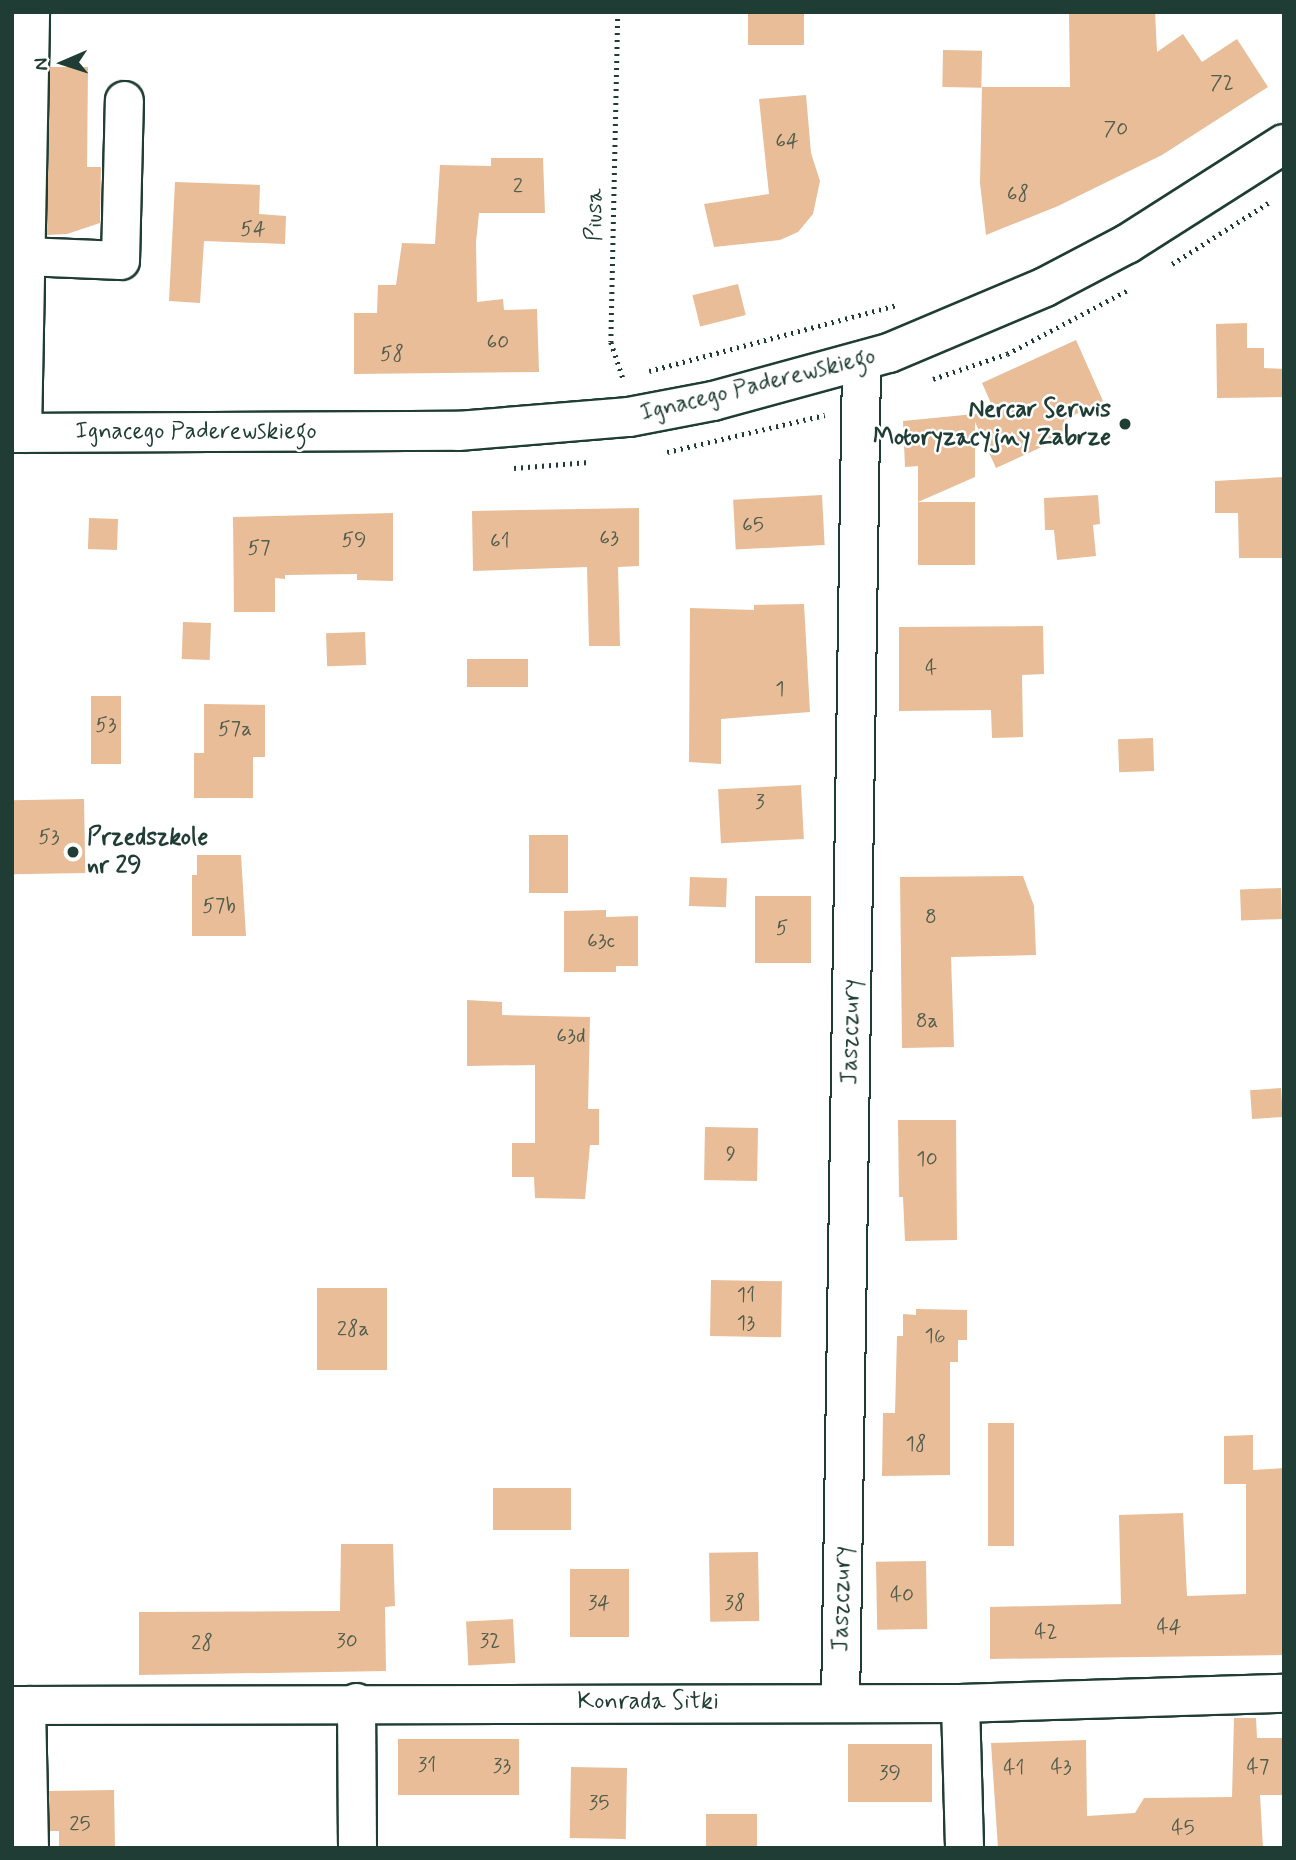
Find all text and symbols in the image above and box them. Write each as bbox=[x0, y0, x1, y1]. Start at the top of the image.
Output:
north arrow bbox=[28, 28, 98, 98]
text: N bbox=[29, 57, 54, 71]
house number: 72 bbox=[1210, 70, 1234, 96]
house number: 70 bbox=[1104, 116, 1128, 142]
house number: 64 bbox=[775, 128, 799, 154]
house number: 2 bbox=[513, 173, 523, 199]
house number: 68 bbox=[1007, 181, 1029, 207]
street label: Piusa bbox=[580, 188, 610, 242]
house number: 54 bbox=[240, 216, 266, 242]
house number: 60 bbox=[487, 329, 509, 355]
house number: 58 bbox=[380, 341, 404, 367]
street label: Ignacego Paderewskiego bbox=[638, 342, 878, 428]
place label: Nercar Serwis Motoryzacyjny Zabrze bbox=[869, 396, 1111, 452]
marker: Nercar Serwis Motoryzacyjny Zabrze bbox=[1117, 416, 1133, 432]
street label: Ignacego Paderewskiego bbox=[76, 418, 316, 446]
house number: 65 bbox=[742, 512, 764, 538]
house number: 63 bbox=[599, 525, 619, 551]
house number: 59 bbox=[341, 527, 367, 553]
house number: 61 bbox=[490, 528, 510, 554]
house number: 57 bbox=[247, 535, 271, 561]
house number: 4 bbox=[925, 655, 937, 681]
house number: 1 bbox=[775, 676, 785, 702]
house number: 53 bbox=[95, 712, 117, 738]
house number: 57a bbox=[218, 716, 252, 742]
house number: 3 bbox=[755, 789, 765, 815]
house number: 53 bbox=[38, 824, 60, 850]
place label: Przedszkole nr 29 bbox=[87, 824, 208, 880]
marker: Przedszkole nr 29 bbox=[65, 844, 81, 860]
house number: 57b bbox=[202, 893, 236, 919]
house number: 8 bbox=[925, 904, 937, 930]
house number: 5 bbox=[776, 915, 788, 941]
house number: 63c bbox=[587, 928, 615, 954]
street label: Jaszczury bbox=[836, 979, 866, 1085]
house number: 8a bbox=[916, 1008, 938, 1034]
house number: 63d bbox=[556, 1023, 586, 1049]
house number: 9 bbox=[726, 1141, 736, 1167]
house number: 10 bbox=[916, 1146, 938, 1172]
house number: 11 bbox=[737, 1282, 755, 1308]
house number: 13 bbox=[737, 1310, 755, 1336]
house number: 28a bbox=[337, 1316, 369, 1342]
house number: 16 bbox=[925, 1323, 945, 1349]
house number: 18 bbox=[906, 1431, 926, 1457]
street label: Jaszczury bbox=[827, 1546, 857, 1652]
house number: 40 bbox=[890, 1582, 914, 1608]
house number: 34 bbox=[588, 1590, 610, 1616]
house number: 38 bbox=[725, 1590, 745, 1616]
house number: 44 bbox=[1157, 1614, 1181, 1640]
house number: 42 bbox=[1034, 1619, 1058, 1645]
house number: 30 bbox=[336, 1628, 358, 1654]
house number: 32 bbox=[480, 1628, 500, 1654]
house number: 28 bbox=[191, 1630, 213, 1656]
street label: Konrada Sitki bbox=[578, 1688, 718, 1716]
house number: 31 bbox=[418, 1752, 436, 1778]
house number: 33 bbox=[493, 1753, 511, 1779]
house number: 43 bbox=[1050, 1754, 1072, 1780]
house number: 47 bbox=[1247, 1754, 1269, 1780]
house number: 41 bbox=[1003, 1755, 1025, 1781]
house number: 39 bbox=[879, 1760, 901, 1786]
house number: 35 bbox=[589, 1790, 609, 1816]
house number: 25 bbox=[69, 1811, 91, 1837]
house number: 45 bbox=[1171, 1815, 1195, 1841]

